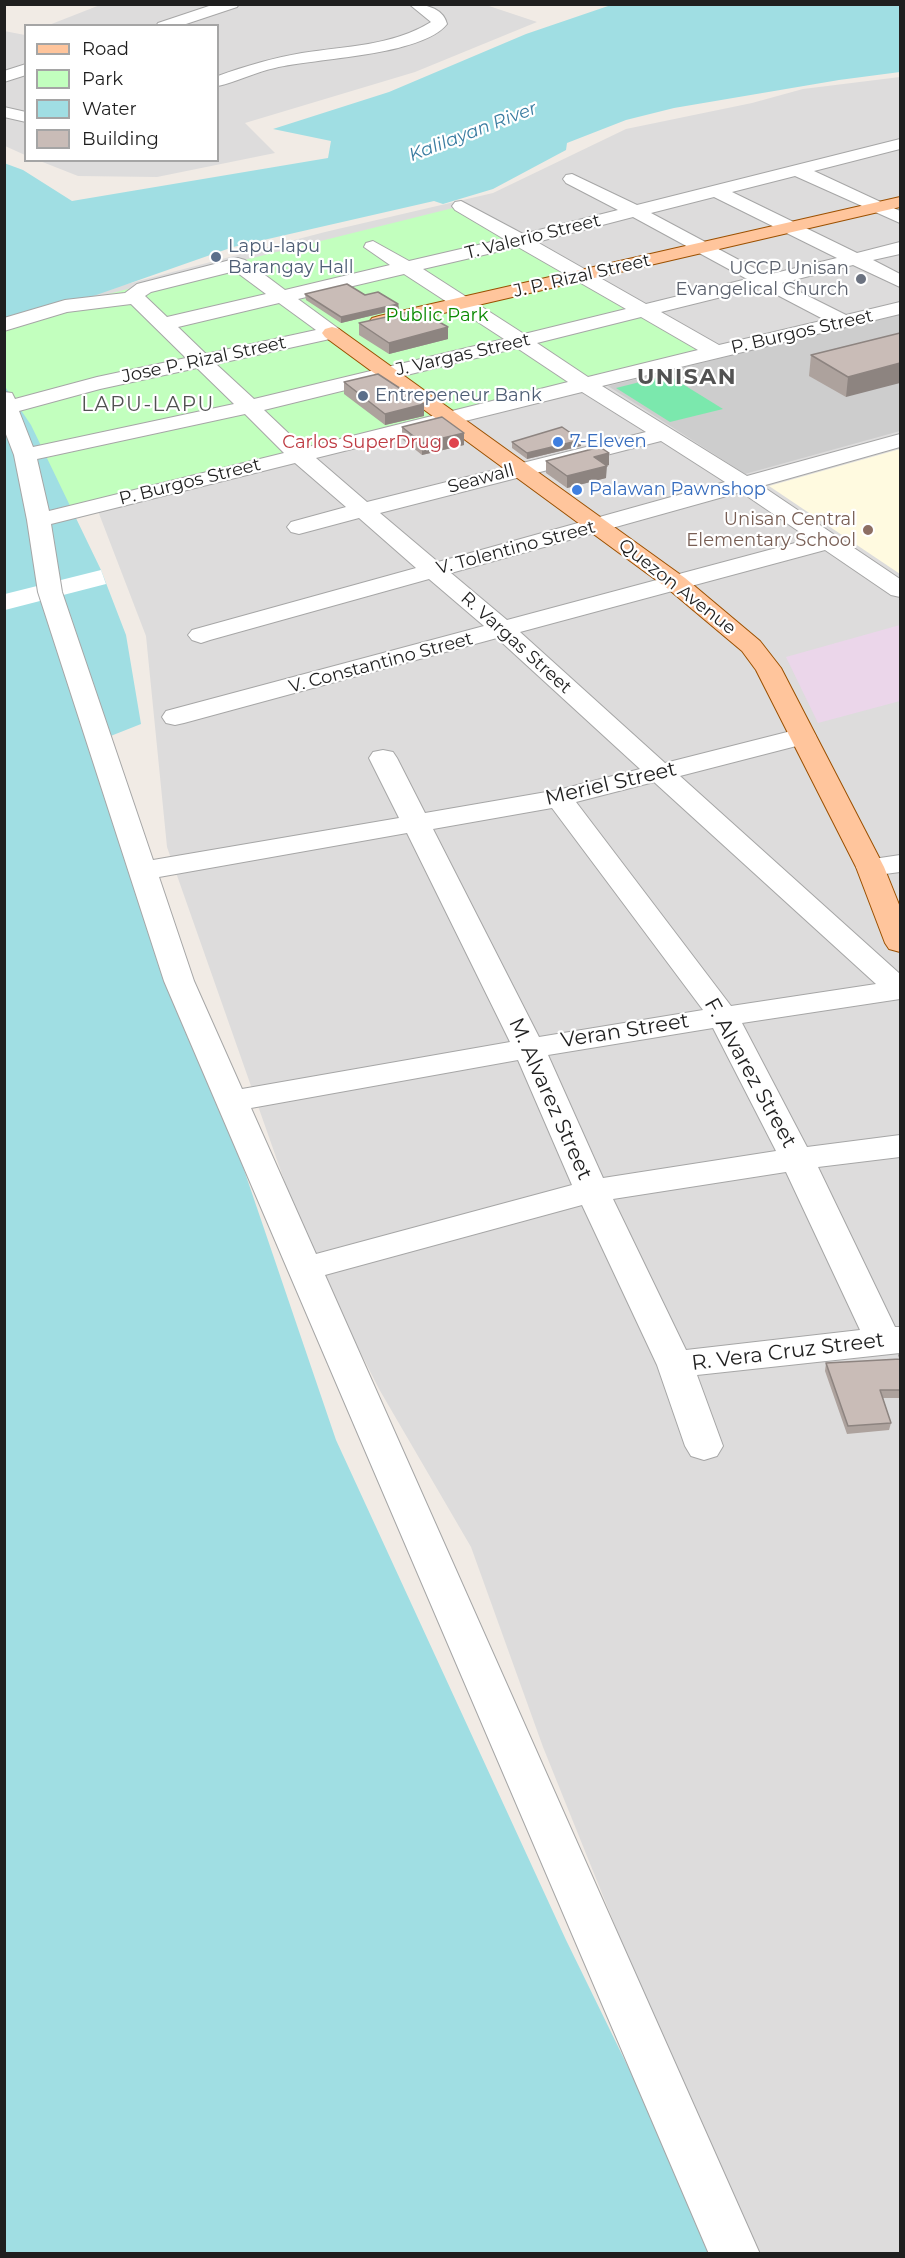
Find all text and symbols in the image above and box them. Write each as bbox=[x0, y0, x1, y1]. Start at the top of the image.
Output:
legend bbox=[24, 24, 219, 162]
text: Road bbox=[82, 38, 129, 60]
text: Park bbox=[82, 68, 123, 90]
text: Water bbox=[82, 98, 137, 120]
water label: Kalilayan River bbox=[406, 98, 540, 166]
text: Building bbox=[82, 128, 159, 150]
street label: T. Valerio Street bbox=[463, 210, 603, 264]
place label: Lapu-lapu Barangay Hall bbox=[228, 236, 353, 278]
marker: Lapu-lapu Barangay Hall bbox=[209, 250, 223, 264]
street label: J. P. Rizal Street bbox=[511, 250, 653, 302]
place label: UCCP Unisan Evangelical Church bbox=[676, 258, 849, 300]
marker: UCCP Unisan Evangelical Church bbox=[854, 272, 868, 286]
park label: Public Park bbox=[386, 305, 488, 327]
street label: P. Burgos Street bbox=[729, 305, 875, 359]
street label: J. Vargas Street bbox=[394, 329, 532, 381]
street label: Jose P. Rizal Street bbox=[120, 332, 288, 388]
district label: UNISAN bbox=[637, 365, 737, 391]
place label: Entrepeneur Bank bbox=[375, 385, 542, 407]
marker: Entrepeneur Bank bbox=[356, 389, 370, 403]
district label: LAPU-LAPU bbox=[81, 393, 215, 417]
place label: 7-Eleven bbox=[570, 431, 647, 453]
place label: Carlos SuperDrug bbox=[282, 432, 442, 454]
marker: 7-Eleven bbox=[551, 435, 565, 449]
marker: Carlos SuperDrug bbox=[447, 436, 461, 450]
street label: P. Burgos Street bbox=[117, 454, 263, 510]
street label: Seawall bbox=[445, 460, 517, 498]
place label: Palawan Pawnshop bbox=[589, 479, 766, 501]
marker: Palawan Pawnshop bbox=[570, 483, 584, 497]
place label: Unisan Central Elementary School bbox=[686, 509, 856, 552]
street label: V. Tolentino Street bbox=[434, 516, 598, 580]
marker: Unisan Central Elementary School bbox=[861, 523, 875, 537]
street label: Quezon Avenue bbox=[614, 534, 740, 640]
street label: R. Vargas Street bbox=[456, 588, 576, 698]
street label: V. Constantino Street bbox=[287, 628, 475, 698]
street label: Meriel Street bbox=[543, 757, 679, 811]
street label: F. Alvarez Street bbox=[698, 994, 802, 1152]
street label: Veran Street bbox=[559, 1008, 691, 1054]
street label: M. Alvarez Street bbox=[503, 1014, 597, 1184]
street label: R. Vera Cruz Street bbox=[690, 1328, 886, 1376]

